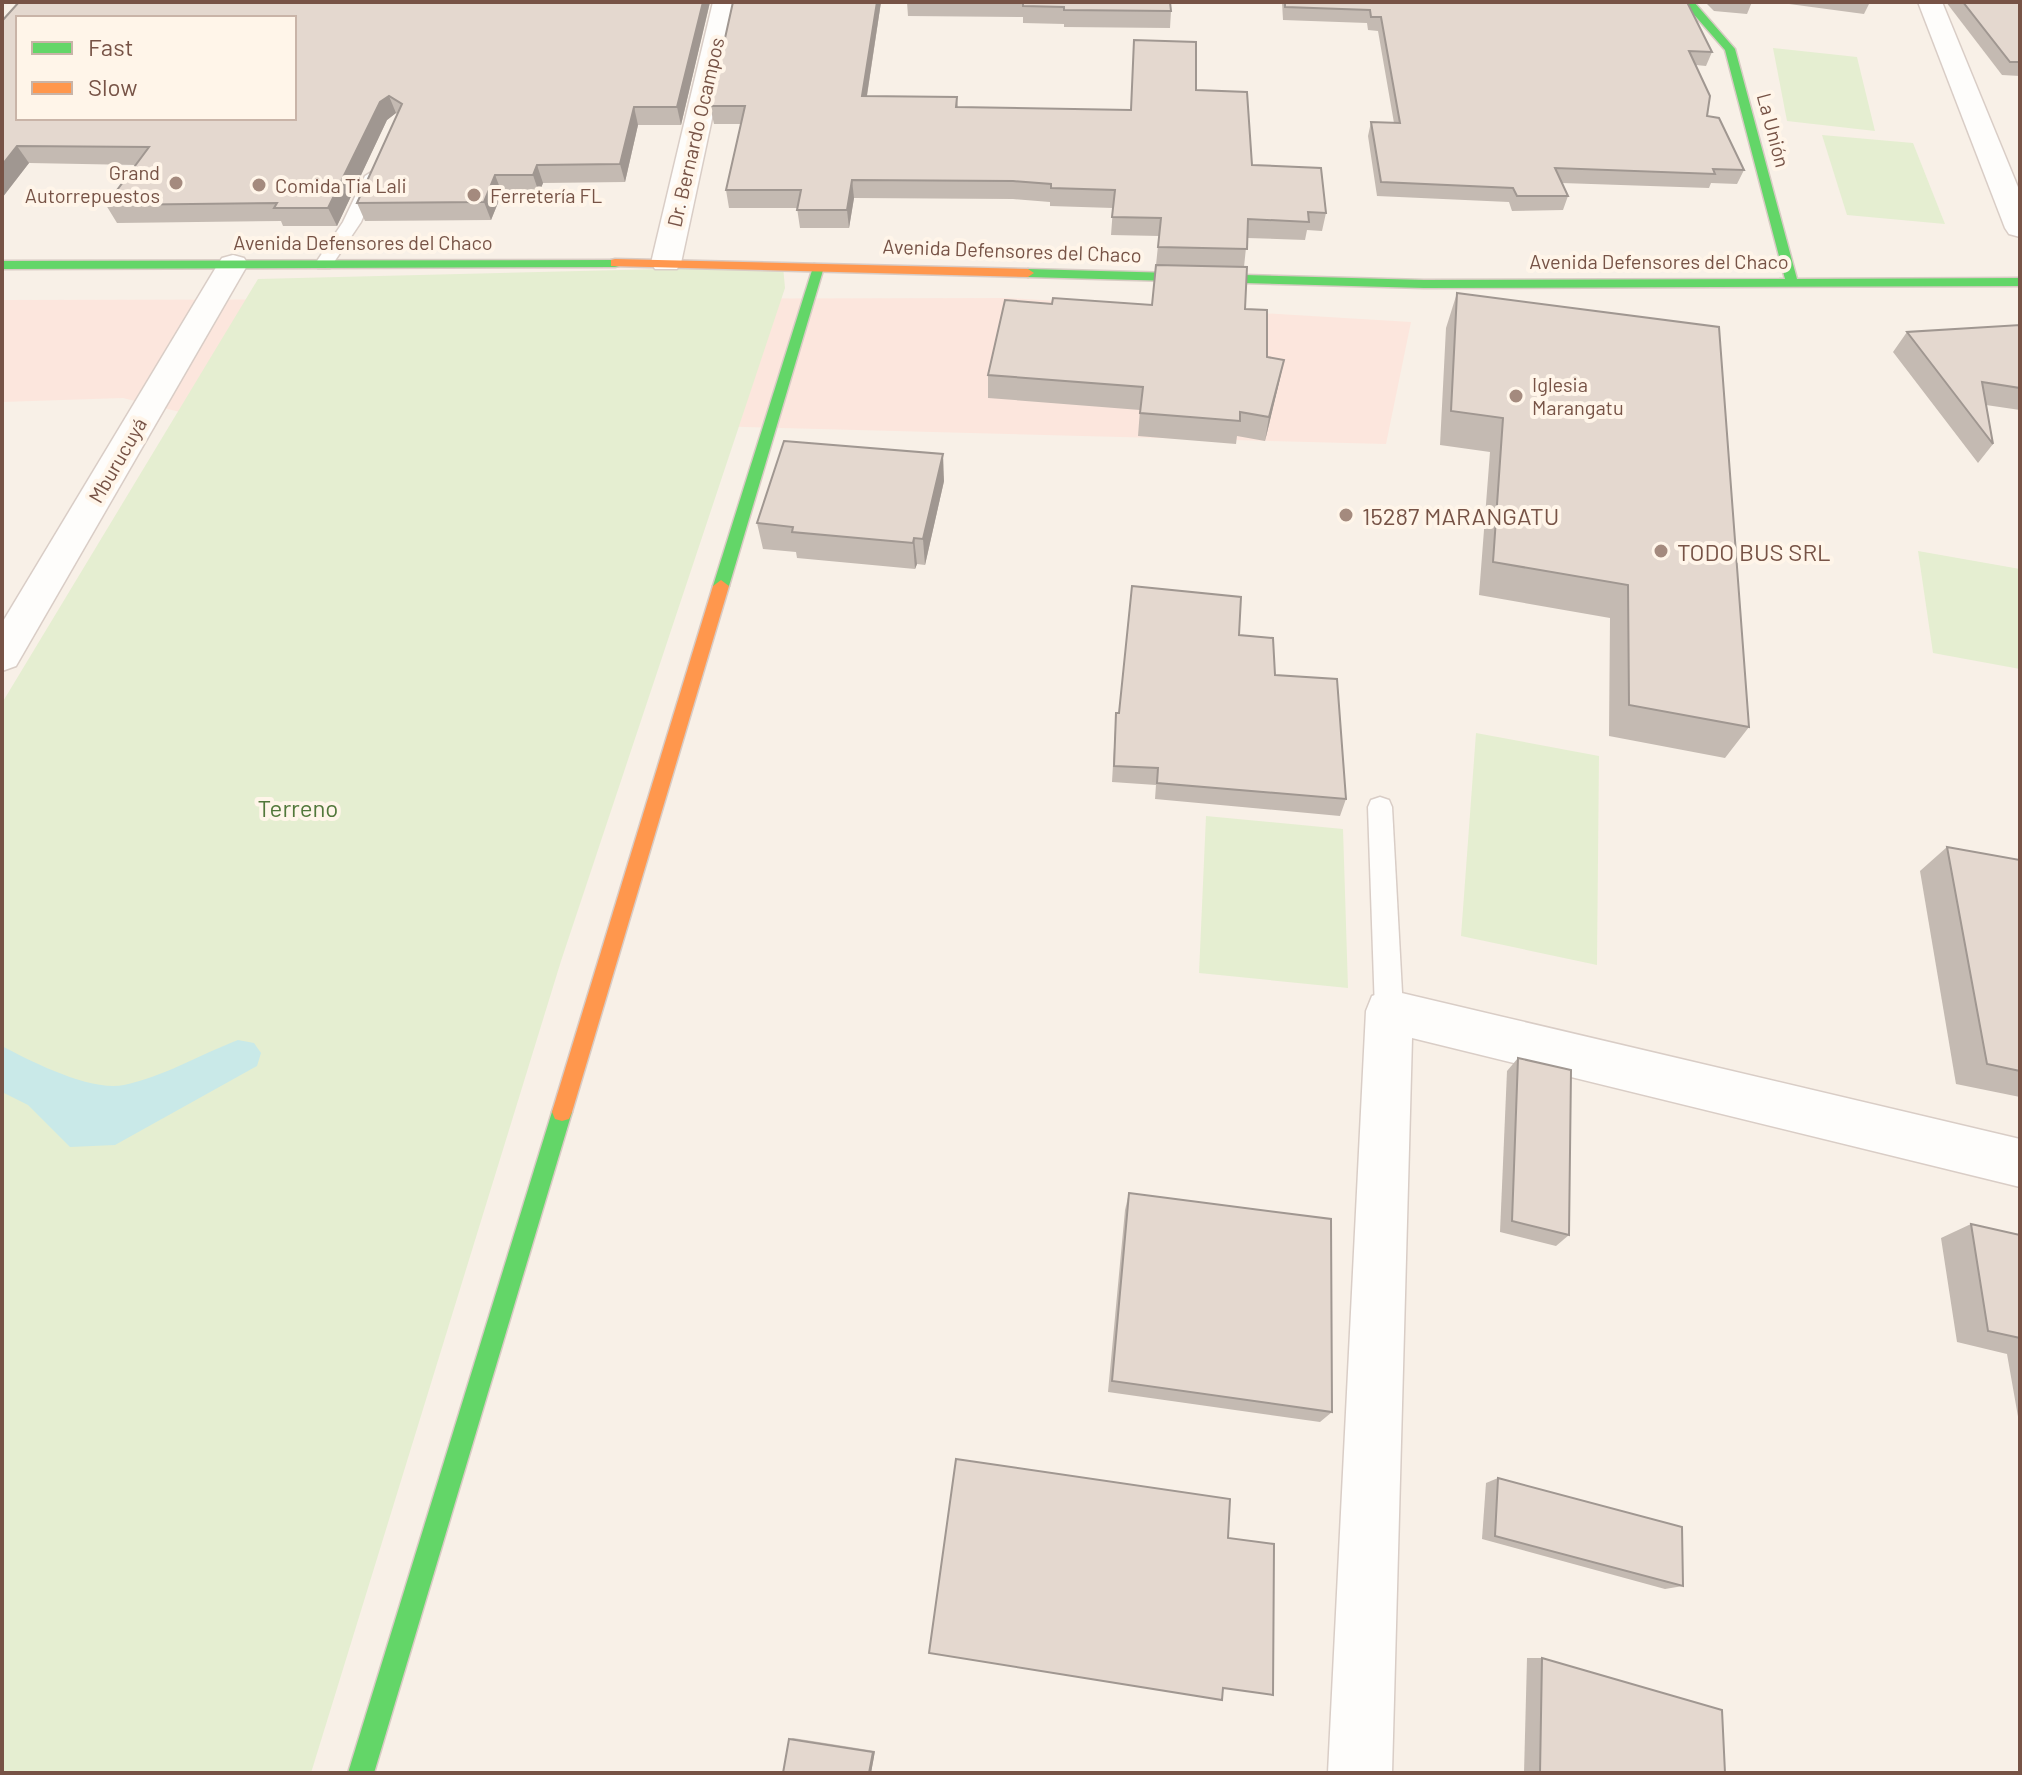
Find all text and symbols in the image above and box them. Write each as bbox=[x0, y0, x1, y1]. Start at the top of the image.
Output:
legend bbox=[16, 16, 296, 120]
text: Fast bbox=[88, 32, 133, 61]
street label: Dr. Bernardo Ocampos bbox=[661, 35, 729, 229]
text: Slow bbox=[88, 72, 137, 101]
street label: La Unión bbox=[1753, 90, 1795, 170]
place label: Grand Autorrepuestos bbox=[25, 160, 160, 207]
place label: Comida Tia Lali bbox=[275, 173, 407, 197]
marker: Grand Autorrepuestos bbox=[167, 174, 185, 192]
marker: Comida Tia Lali bbox=[250, 176, 268, 194]
place label: Ferretería FL bbox=[490, 183, 602, 207]
marker: Ferretería FL bbox=[465, 186, 483, 204]
street label: Avenida Defensores del Chaco bbox=[233, 230, 493, 254]
street label: Avenida Defensores del Chaco bbox=[882, 233, 1142, 267]
street label: Avenida Defensores del Chaco bbox=[1529, 249, 1789, 273]
place label: Iglesia Marangatu bbox=[1532, 372, 1624, 419]
marker: Iglesia Marangatu bbox=[1507, 387, 1525, 405]
street label: Mburucuyá bbox=[83, 413, 151, 507]
place label: 15287 MARANGATU bbox=[1362, 501, 1559, 530]
marker: 15287 MARANGATU bbox=[1337, 506, 1355, 524]
place label: TODO BUS SRL bbox=[1677, 537, 1831, 566]
marker: TODO BUS SRL bbox=[1652, 542, 1670, 560]
park label: Terreno bbox=[258, 793, 338, 822]

